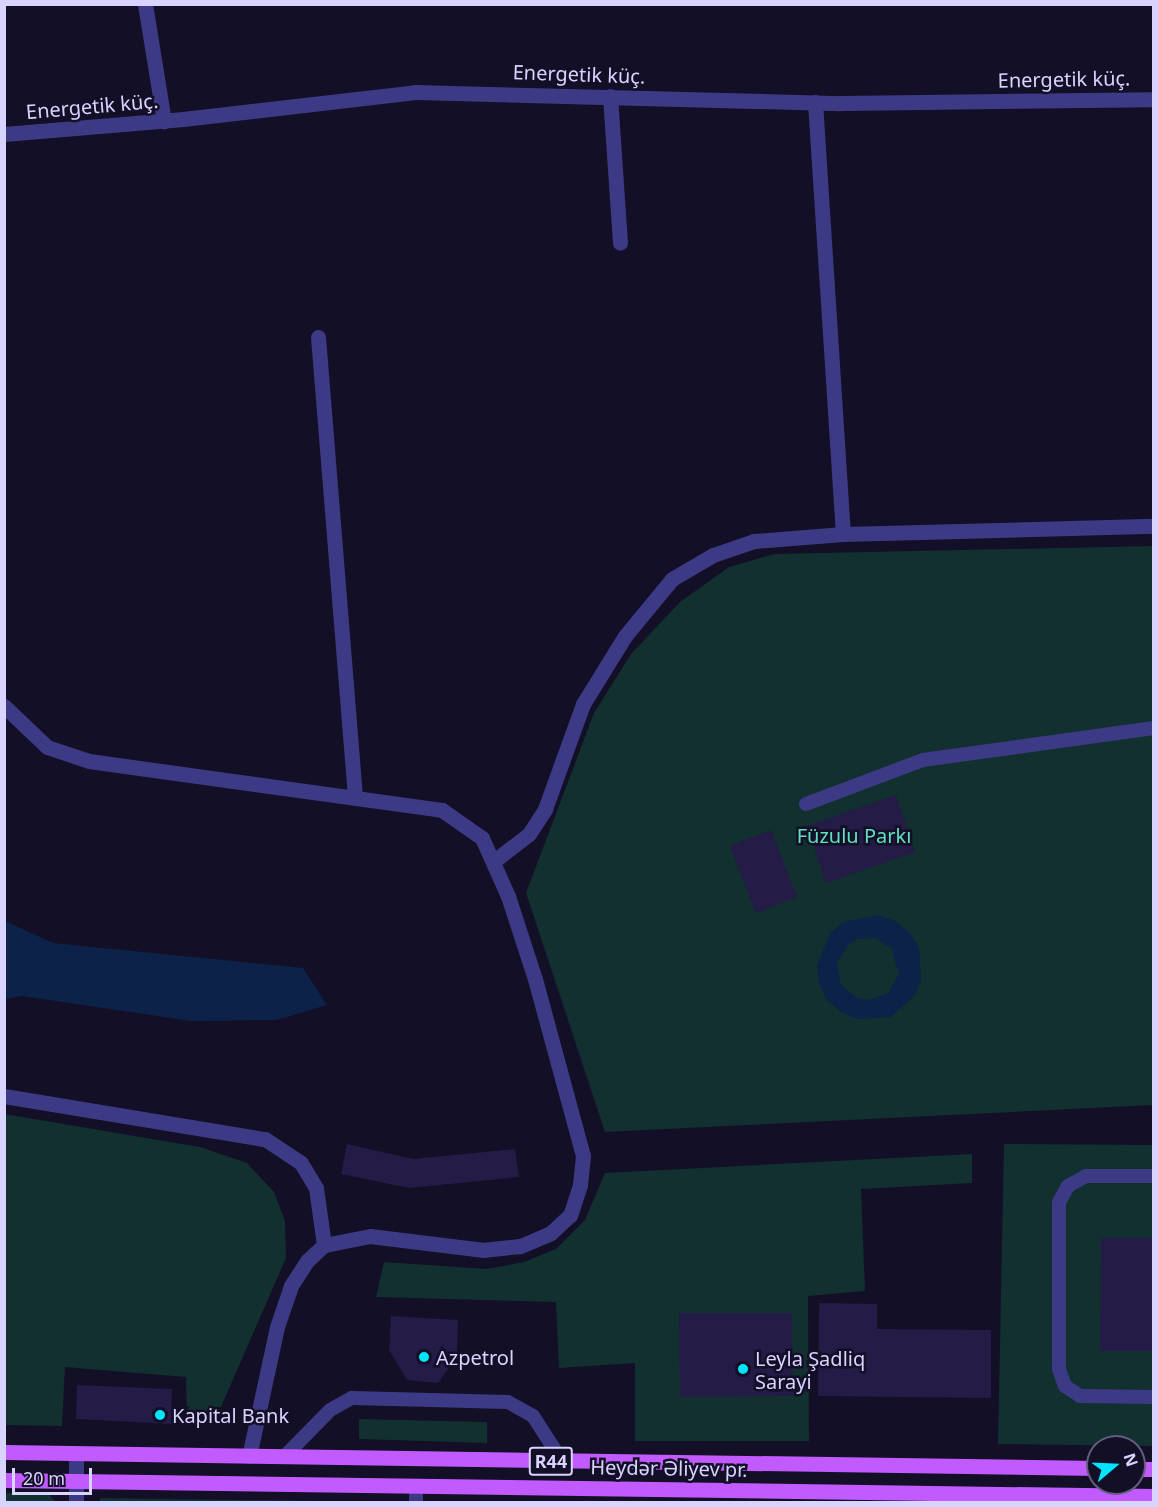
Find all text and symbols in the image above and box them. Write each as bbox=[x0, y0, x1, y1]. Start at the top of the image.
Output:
street label: Energetik küç. bbox=[512, 60, 646, 88]
street label: Energetik küç. bbox=[997, 66, 1131, 92]
street label: Energetik küç. bbox=[25, 88, 159, 124]
park label: Füzulu Parkı bbox=[797, 823, 911, 847]
place label: Azpetrol bbox=[436, 1345, 514, 1369]
place label: Leyla Şadliq Sarayi bbox=[755, 1346, 865, 1393]
marker: Azpetrol bbox=[417, 1350, 431, 1364]
marker: Leyla Şadliq Sarayi bbox=[736, 1362, 750, 1376]
place label: Kapital Bank bbox=[172, 1403, 289, 1427]
marker: Kapital Bank bbox=[153, 1408, 167, 1422]
north arrow bbox=[1086, 1435, 1146, 1495]
road number: R44 bbox=[528, 1446, 574, 1476]
text: N bbox=[1119, 1450, 1144, 1470]
street label: Heydər Əliyev pr. bbox=[590, 1455, 748, 1481]
scale bar bbox=[15, 1456, 94, 1494]
text: 20 m bbox=[23, 1466, 65, 1490]

